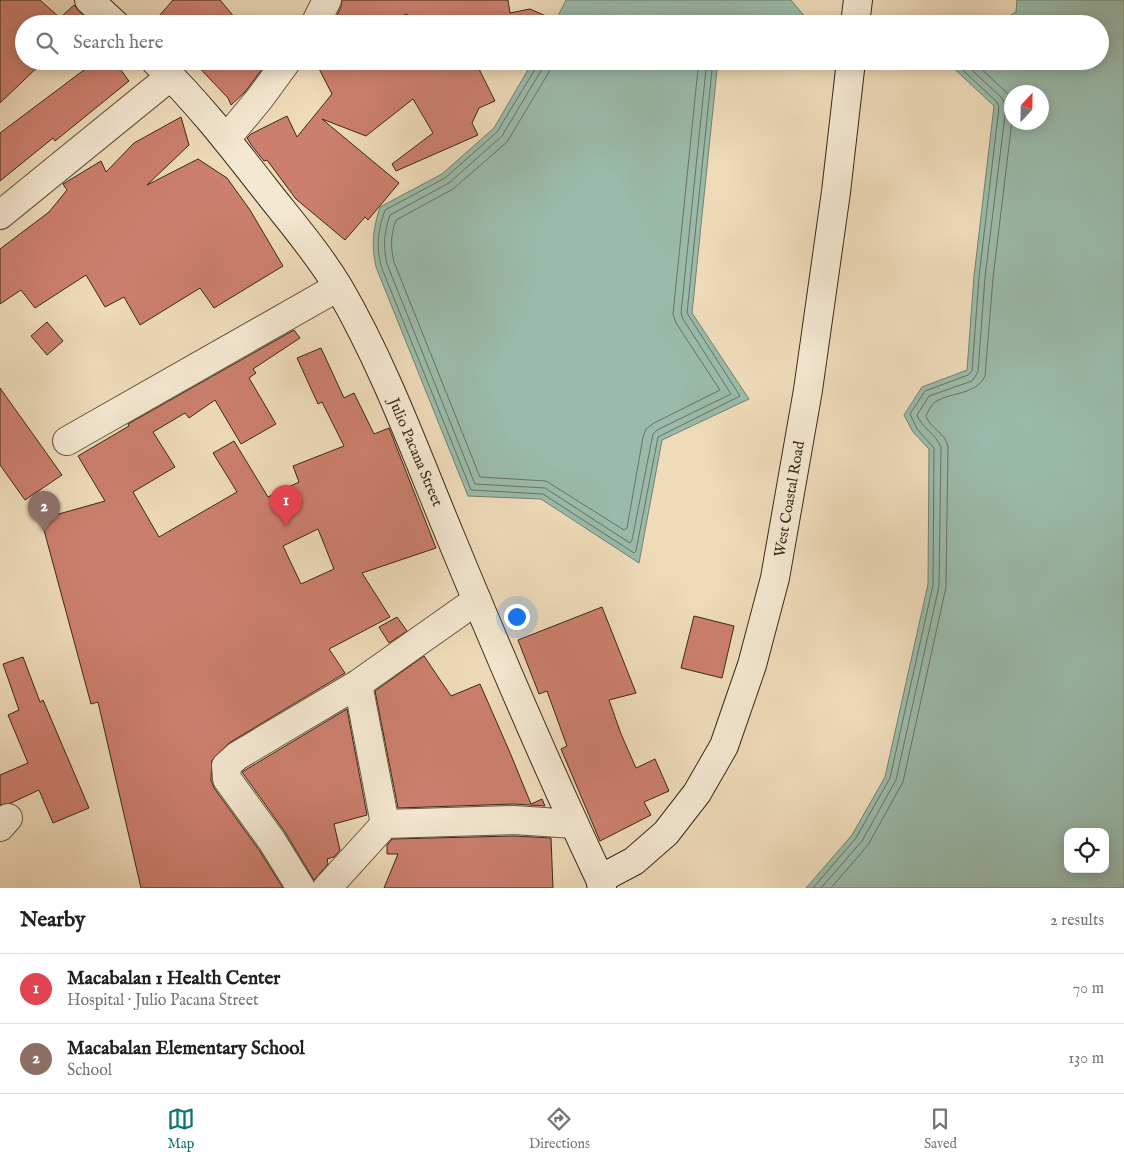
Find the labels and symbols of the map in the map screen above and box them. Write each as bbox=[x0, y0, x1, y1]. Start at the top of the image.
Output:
north arrow bbox=[1004, 85, 1049, 130]
street label: Julio Pacana Street bbox=[383, 393, 447, 509]
street label: West Coastal Road bbox=[770, 439, 809, 559]
pin: 1 bbox=[270, 485, 302, 526]
pin: 2 bbox=[28, 491, 60, 532]
your location bbox=[504, 604, 530, 630]

